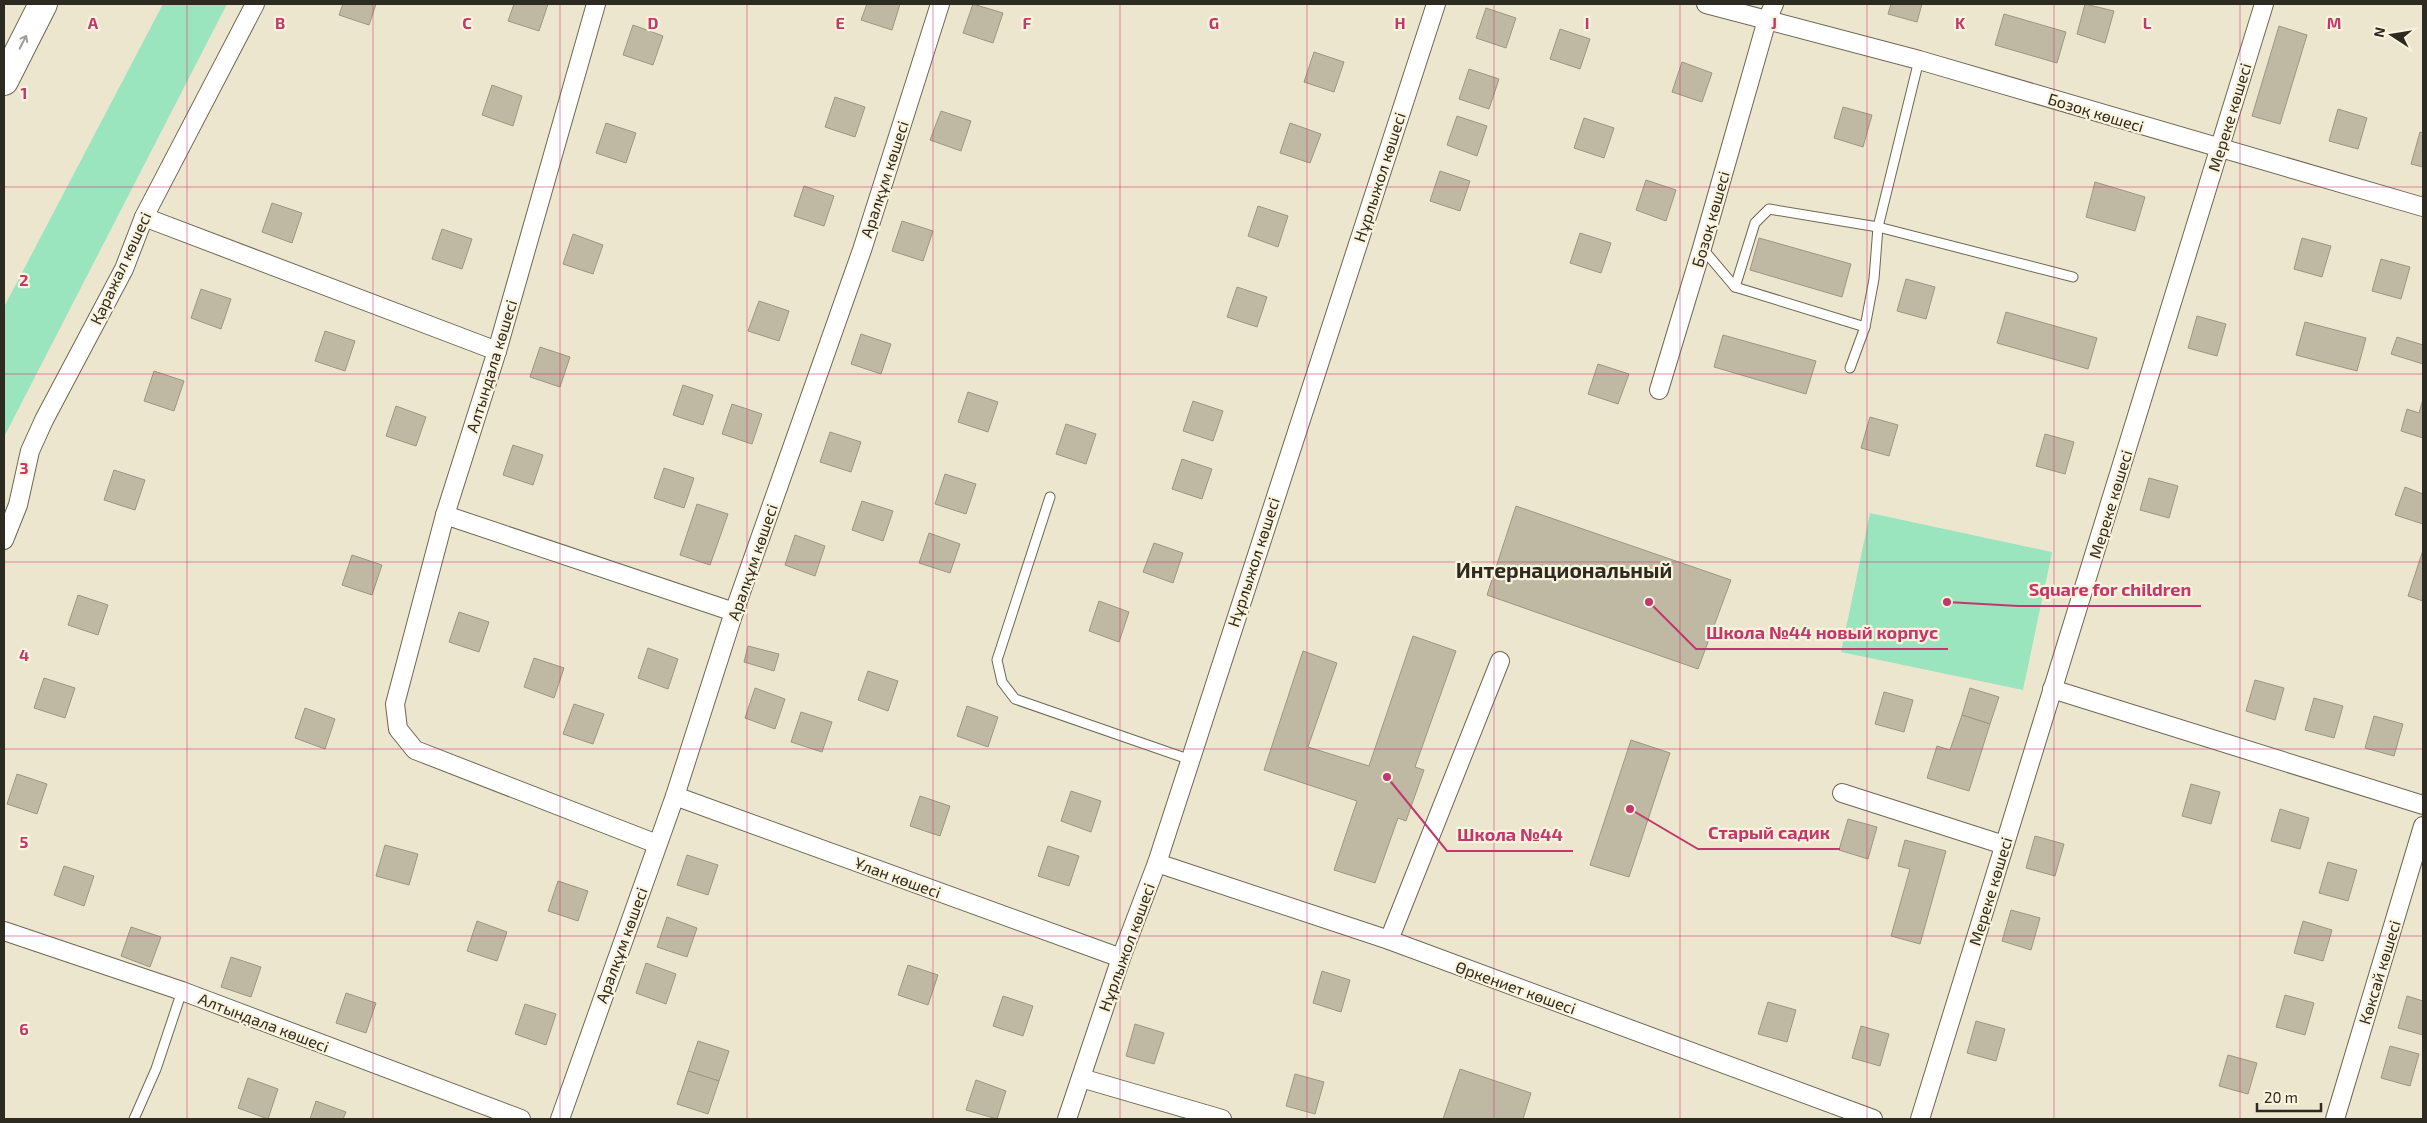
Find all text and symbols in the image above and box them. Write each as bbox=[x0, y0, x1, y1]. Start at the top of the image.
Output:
north arrow bbox=[2367, 10, 2417, 60]
text: A bbox=[88, 13, 99, 32]
text: B bbox=[275, 13, 285, 32]
text: C bbox=[462, 13, 472, 32]
text: D bbox=[648, 13, 659, 32]
text: E bbox=[835, 13, 845, 32]
text: F bbox=[1023, 13, 1032, 32]
text: G bbox=[1209, 13, 1219, 32]
text: H bbox=[1394, 13, 1406, 32]
text: I bbox=[1585, 13, 1589, 32]
text: J bbox=[1771, 13, 1777, 32]
text: K bbox=[1955, 13, 1966, 32]
text: L bbox=[2143, 13, 2152, 32]
text: M bbox=[2327, 13, 2341, 32]
text: N bbox=[2369, 25, 2388, 39]
one-way arrow bbox=[19, 35, 28, 50]
street label: Мереке көшесі bbox=[2203, 60, 2255, 174]
text: 1 bbox=[21, 83, 27, 102]
street label: Бозоқ көшесі bbox=[2046, 88, 2146, 136]
street label: Нұрлыжол көшесі bbox=[1349, 110, 1409, 244]
street label: Аралқұм көшесі bbox=[856, 118, 912, 240]
street label: Бозоқ көшесі bbox=[1687, 169, 1733, 269]
street label: Қаражал көшесі bbox=[86, 209, 154, 327]
text: 2 bbox=[19, 270, 29, 289]
street label: Алтындала көшесі bbox=[462, 297, 520, 435]
street label: Мереке көшесі bbox=[2084, 447, 2136, 561]
text: 3 bbox=[19, 458, 29, 477]
street label: Нұрлыжол көшесі bbox=[1223, 495, 1283, 629]
street label: Аралқұм көшесі bbox=[723, 501, 781, 623]
district label: Интернациональный bbox=[1456, 557, 1672, 582]
callout: Square for children bbox=[2018, 573, 2201, 606]
text: Square for children bbox=[2029, 578, 2191, 600]
callout: Школа №44 новый корпус bbox=[1696, 616, 1948, 649]
text: Школа №44 новый корпус bbox=[1706, 621, 1938, 643]
text: 4 bbox=[19, 645, 29, 664]
callout: Старый садик bbox=[1698, 816, 1840, 849]
callout: Школа №44 bbox=[1447, 818, 1573, 851]
text: Старый садик bbox=[1708, 821, 1830, 843]
text: Школа №44 bbox=[1457, 823, 1563, 845]
text: 5 bbox=[20, 832, 29, 851]
street label: Мереке көшесі bbox=[1964, 834, 2016, 948]
street label: Ұлан көшесі bbox=[852, 853, 944, 901]
street label: Нұрлыжол көшесі bbox=[1094, 880, 1158, 1014]
street label: Аралқұм көшесі bbox=[591, 884, 651, 1006]
street label: Көксай көшесі bbox=[2354, 918, 2404, 1026]
street label: Өркениет көшесі bbox=[1453, 956, 1579, 1018]
street label: Алтындала көшесі bbox=[196, 988, 332, 1056]
text: 6 bbox=[19, 1019, 29, 1038]
scale bar bbox=[2257, 1080, 2321, 1112]
text: 20 m bbox=[2264, 1088, 2298, 1106]

